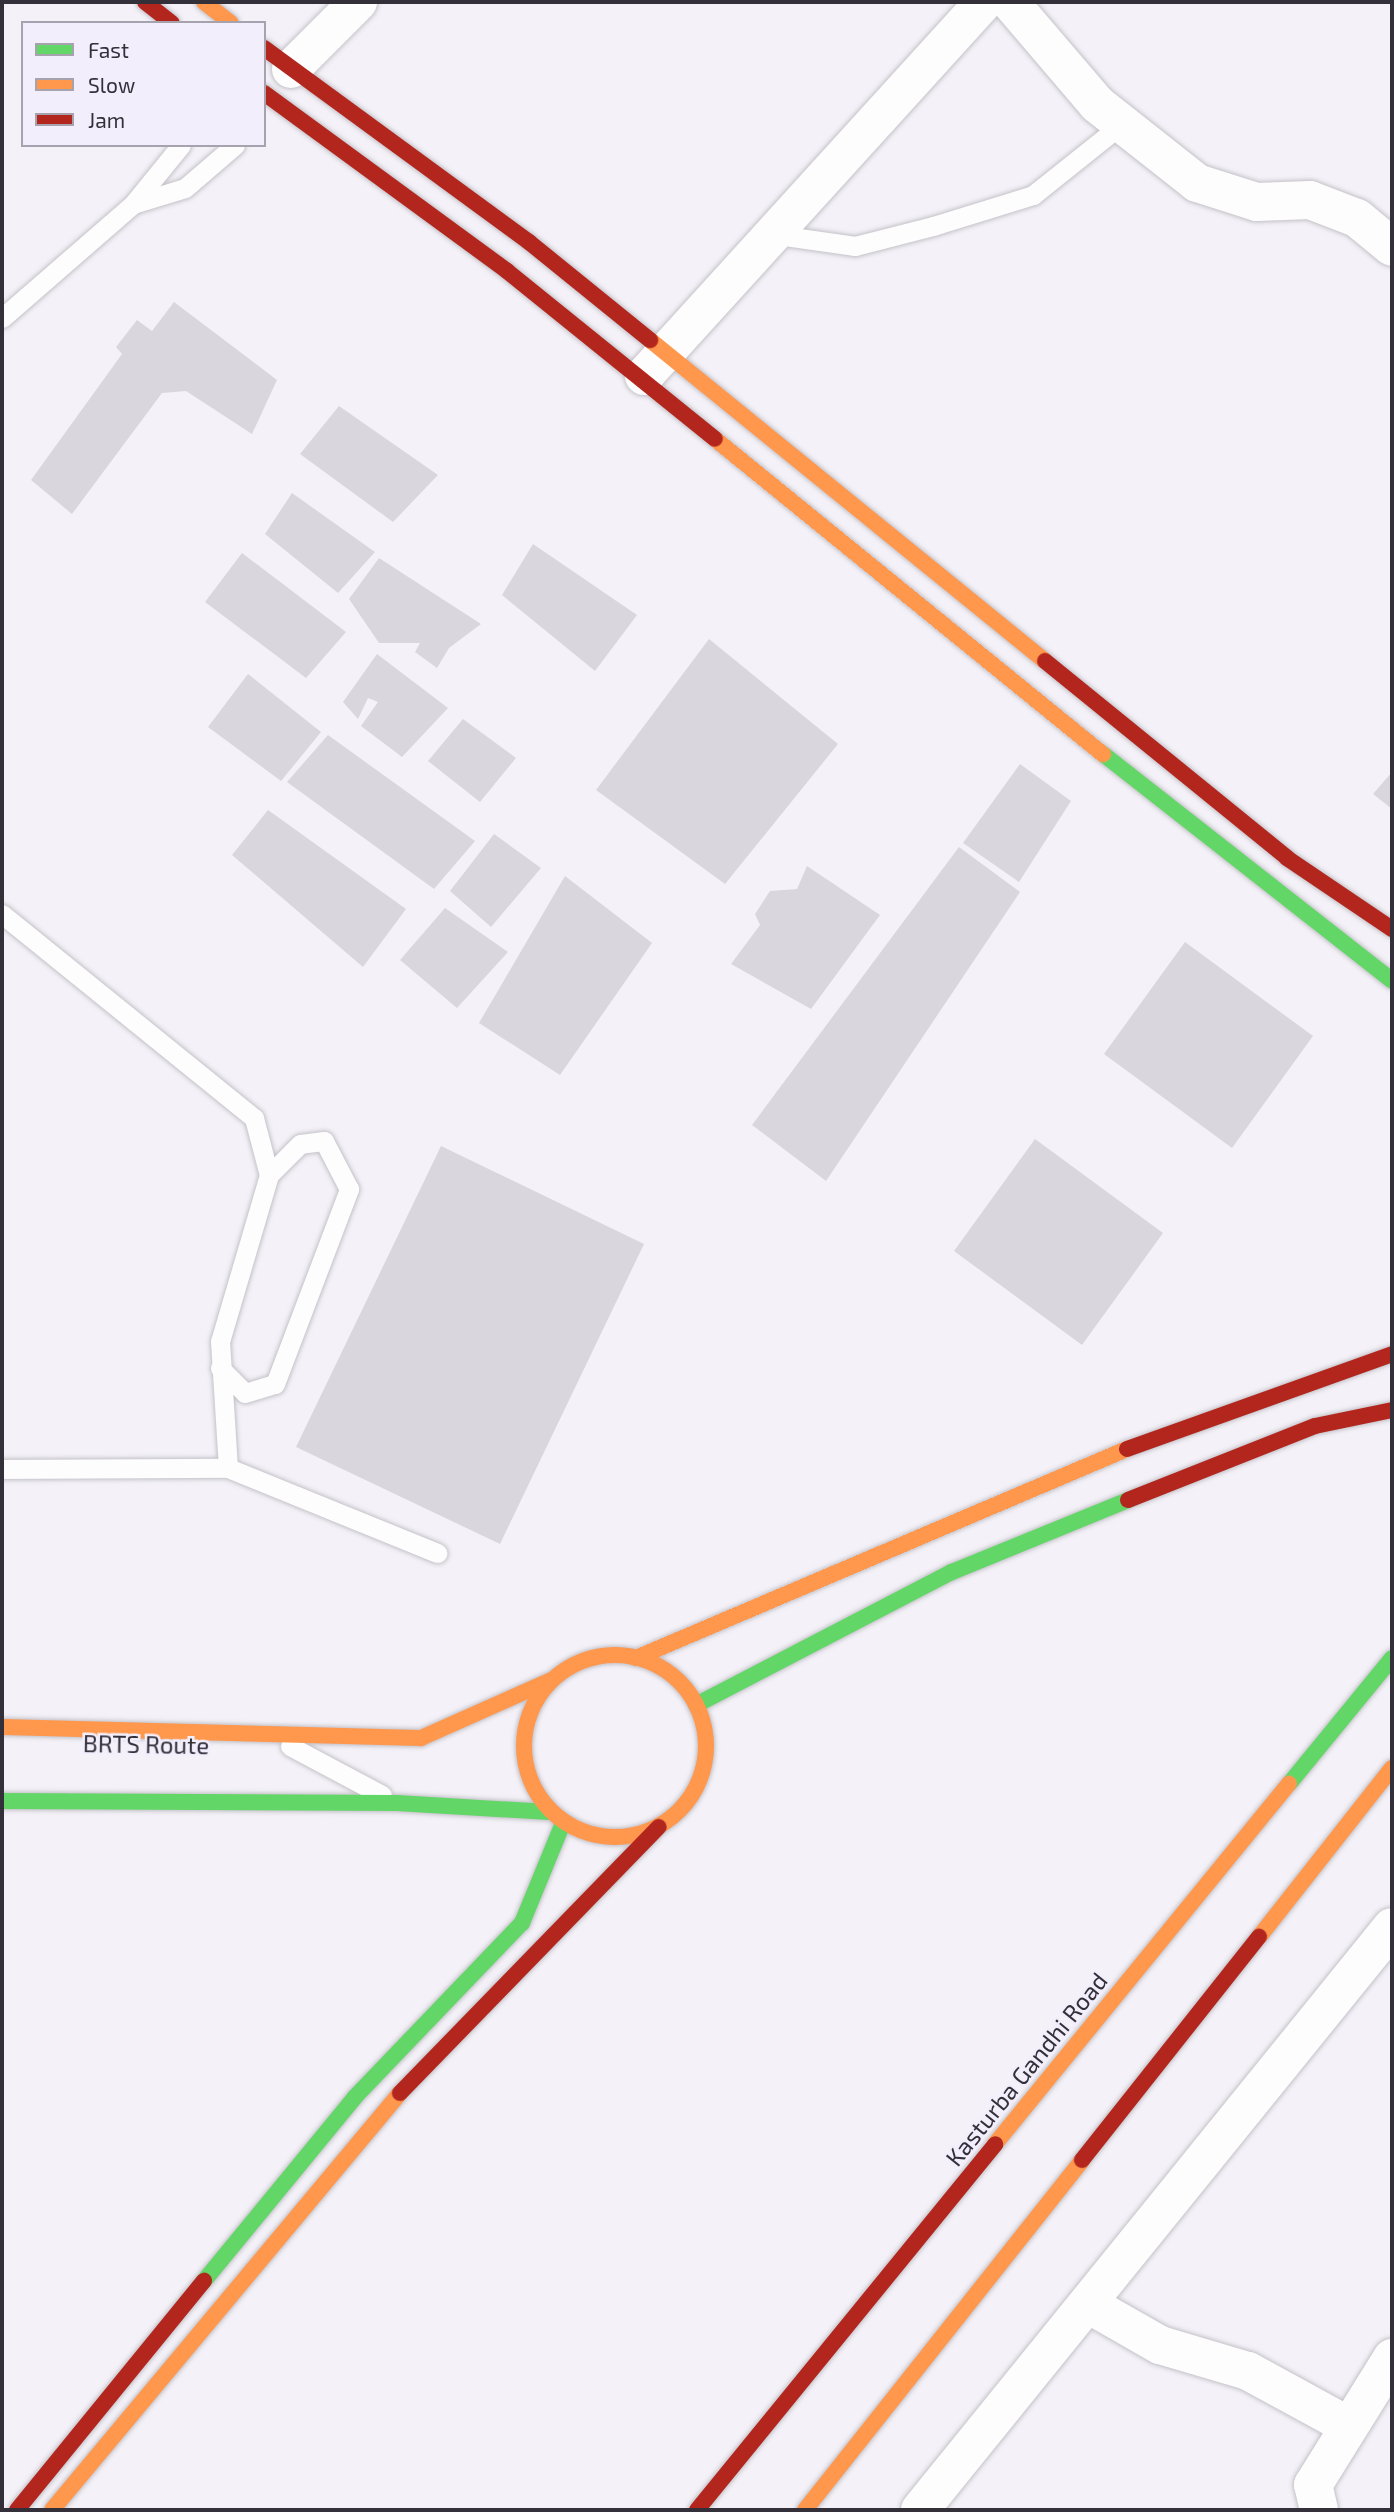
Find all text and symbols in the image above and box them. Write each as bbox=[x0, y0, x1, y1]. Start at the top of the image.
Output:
legend bbox=[21, 21, 266, 147]
text: Fast bbox=[88, 37, 129, 62]
text: Slow bbox=[88, 72, 135, 97]
text: Jam bbox=[88, 107, 125, 132]
street label: BRTS Route bbox=[83, 1729, 209, 1759]
street label: Kasturba Gandhi Road bbox=[939, 1966, 1113, 2172]

